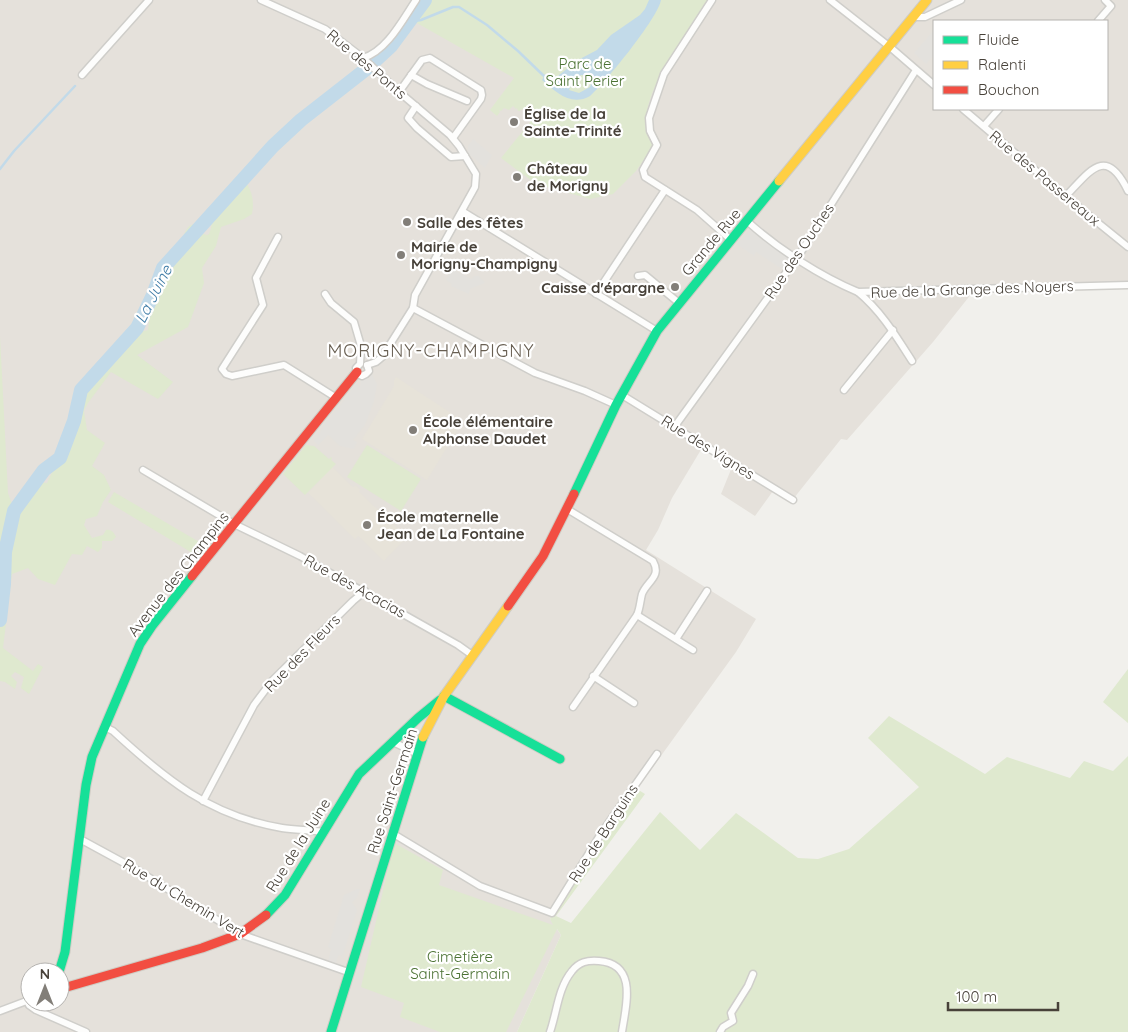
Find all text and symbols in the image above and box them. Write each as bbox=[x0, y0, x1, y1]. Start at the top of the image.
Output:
legend bbox=[933, 20, 1108, 110]
street label: Rue des Ponts bbox=[323, 25, 411, 103]
text: Fluide bbox=[978, 30, 1019, 49]
park label: Parc de Saint Perier bbox=[545, 54, 625, 90]
text: Ralenti bbox=[978, 55, 1026, 74]
text: Bouchon bbox=[978, 80, 1039, 99]
place label: Église de la Sainte-Trinité bbox=[524, 104, 622, 140]
marker: Église de la Sainte-Trinité bbox=[508, 116, 520, 128]
street label: Rue des Passereaux bbox=[986, 126, 1104, 230]
place label: Château de Morigny bbox=[527, 159, 608, 195]
marker: Château de Morigny bbox=[511, 171, 523, 183]
street label: Rue des Ouches bbox=[760, 199, 838, 303]
street label: Grande Rue bbox=[677, 204, 745, 280]
place label: Salle des fêtes bbox=[417, 213, 523, 232]
marker: Salle des fêtes bbox=[401, 216, 413, 228]
place label: Mairie de Morigny-Champigny bbox=[411, 237, 558, 273]
marker: Mairie de Morigny-Champigny bbox=[395, 249, 407, 261]
water label: La Juine bbox=[130, 261, 177, 326]
street label: Rue de la Grange des Noyers bbox=[870, 276, 1074, 302]
place label: Caisse d'épargne bbox=[541, 278, 665, 297]
marker: Caisse d'épargne bbox=[669, 281, 681, 293]
district label: MORIGNY-CHAMPIGNY bbox=[327, 339, 535, 362]
street label: Rue des Vignes bbox=[658, 411, 758, 483]
place label: École élémentaire Alphonse Daudet bbox=[423, 412, 553, 448]
marker: École élémentaire Alphonse Daudet bbox=[407, 424, 419, 436]
place label: École maternelle Jean de La Fontaine bbox=[377, 507, 525, 543]
street label: Avenue des Champins bbox=[123, 508, 233, 640]
marker: École maternelle Jean de La Fontaine bbox=[361, 519, 373, 531]
street label: Rue des Acacias bbox=[301, 550, 409, 622]
street label: Rue des Fleurs bbox=[260, 610, 344, 696]
street label: Rue Saint-Germain bbox=[363, 726, 421, 856]
street label: Rue de Barguins bbox=[564, 780, 642, 886]
street label: Rue de la Juine bbox=[262, 795, 334, 895]
street label: Rue du Chemin Vert bbox=[120, 854, 248, 942]
park label: Cimetière Saint-Germain bbox=[410, 947, 510, 983]
north arrow bbox=[20, 962, 70, 1012]
text: N bbox=[40, 965, 50, 983]
scale bar bbox=[948, 980, 1058, 1012]
text: 100 m bbox=[956, 987, 997, 1006]

